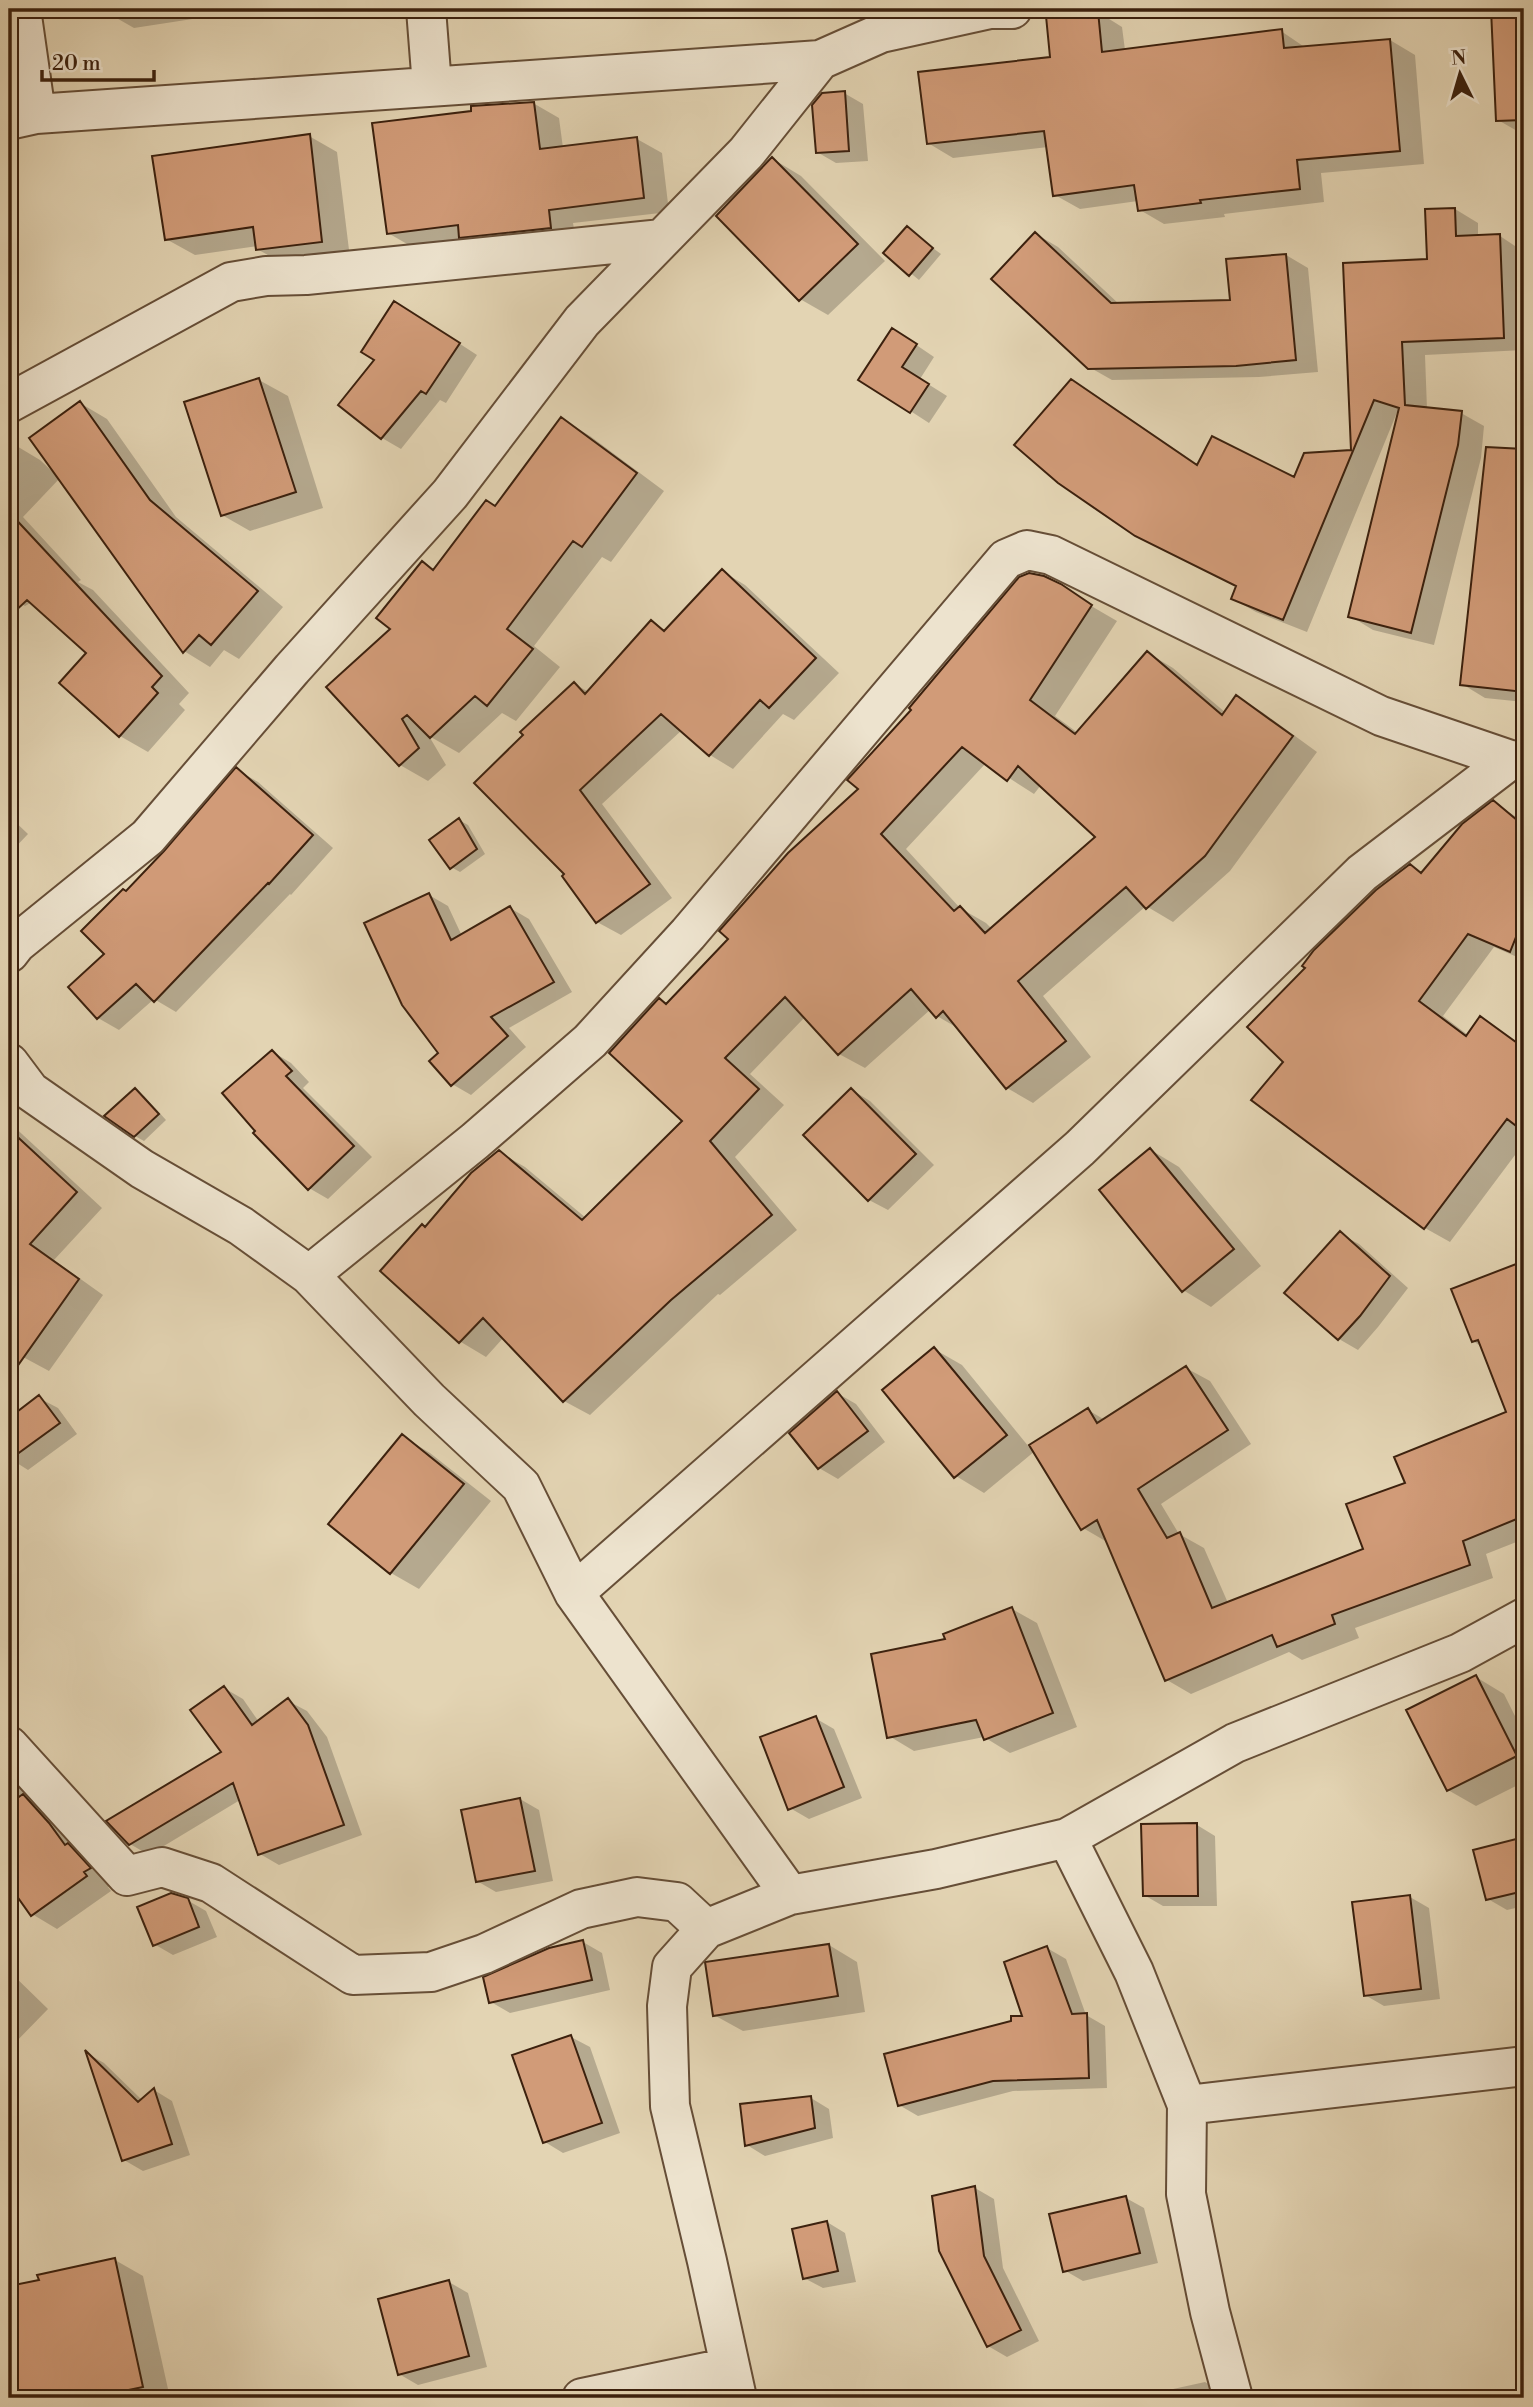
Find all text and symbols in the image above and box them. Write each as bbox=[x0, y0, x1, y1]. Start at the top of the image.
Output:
scale bar bbox=[42, 38, 154, 82]
north arrow bbox=[1424, 38, 1494, 108]
text: N bbox=[1450, 45, 1467, 71]
text: 20 m bbox=[52, 51, 101, 77]

